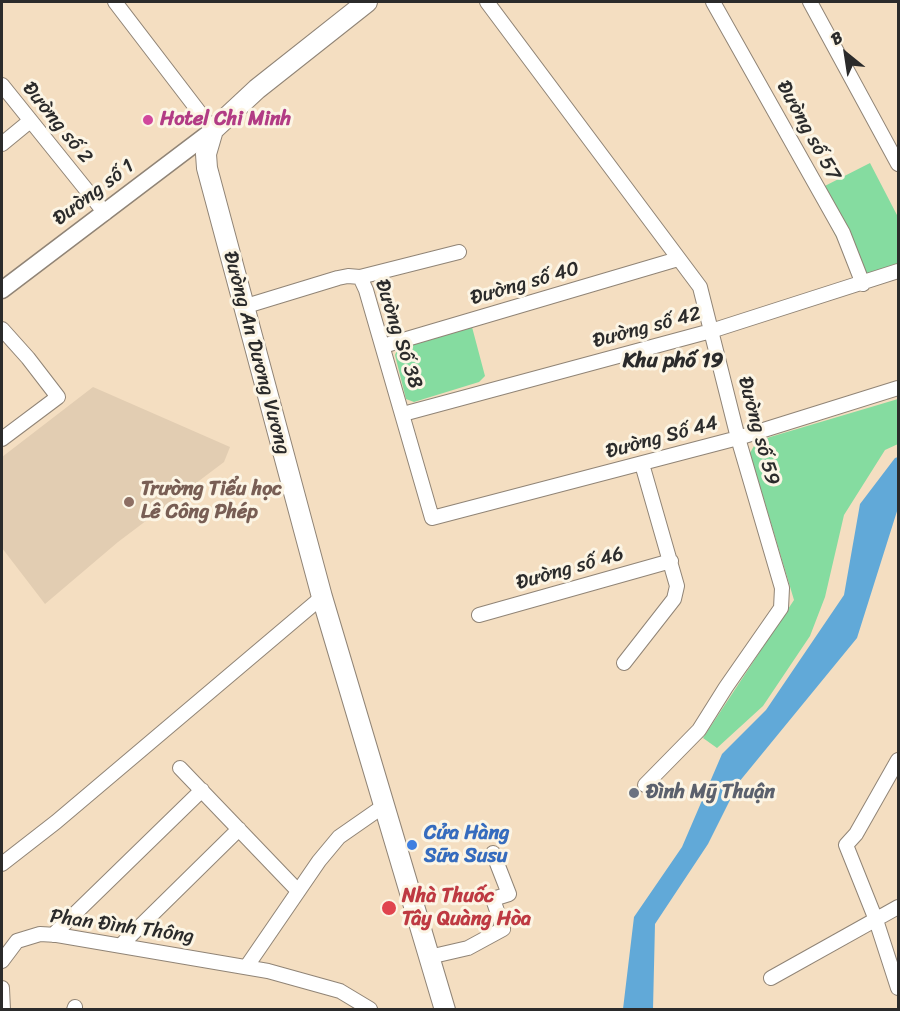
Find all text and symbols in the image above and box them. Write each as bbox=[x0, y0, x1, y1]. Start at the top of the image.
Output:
text: B bbox=[825, 23, 848, 53]
north arrow bbox=[816, 24, 876, 84]
street label: Đường số 2 bbox=[17, 77, 97, 169]
street label: Đường số 57 bbox=[771, 77, 845, 185]
place label: Hotel Chi Minh bbox=[160, 108, 291, 132]
marker: Hotel Chi Minh bbox=[141, 113, 155, 127]
street label: Đường số 1 bbox=[49, 155, 139, 231]
street label: Đường An Dương Vương bbox=[217, 249, 295, 457]
street label: Đường số 40 bbox=[468, 257, 582, 311]
street label: Đường Số 38 bbox=[369, 276, 427, 392]
street label: Đường số 42 bbox=[590, 302, 704, 354]
district label: Khu phố 19 bbox=[623, 349, 723, 375]
street label: Đường số 59 bbox=[732, 374, 784, 488]
street label: Đường Số 44 bbox=[603, 412, 721, 464]
place label: Trường Tiểu học Lê Công Phép bbox=[141, 478, 282, 525]
marker: Trường Tiểu học Lê Công Phép bbox=[122, 495, 136, 509]
street label: Đường số 46 bbox=[513, 542, 627, 596]
place label: Đình Mỹ Thuận bbox=[646, 781, 775, 805]
marker: Đình Mỹ Thuận bbox=[627, 786, 641, 800]
place label: Cửa Hàng Sữa Susu bbox=[424, 822, 509, 869]
marker: Cửa Hàng Sữa Susu bbox=[405, 838, 419, 852]
place label: Nhà Thuốc Tây Quàng Hòa bbox=[402, 885, 531, 932]
marker: Nhà Thuốc Tây Quàng Hòa bbox=[380, 899, 398, 917]
street label: Phan Đình Thông bbox=[48, 905, 196, 949]

